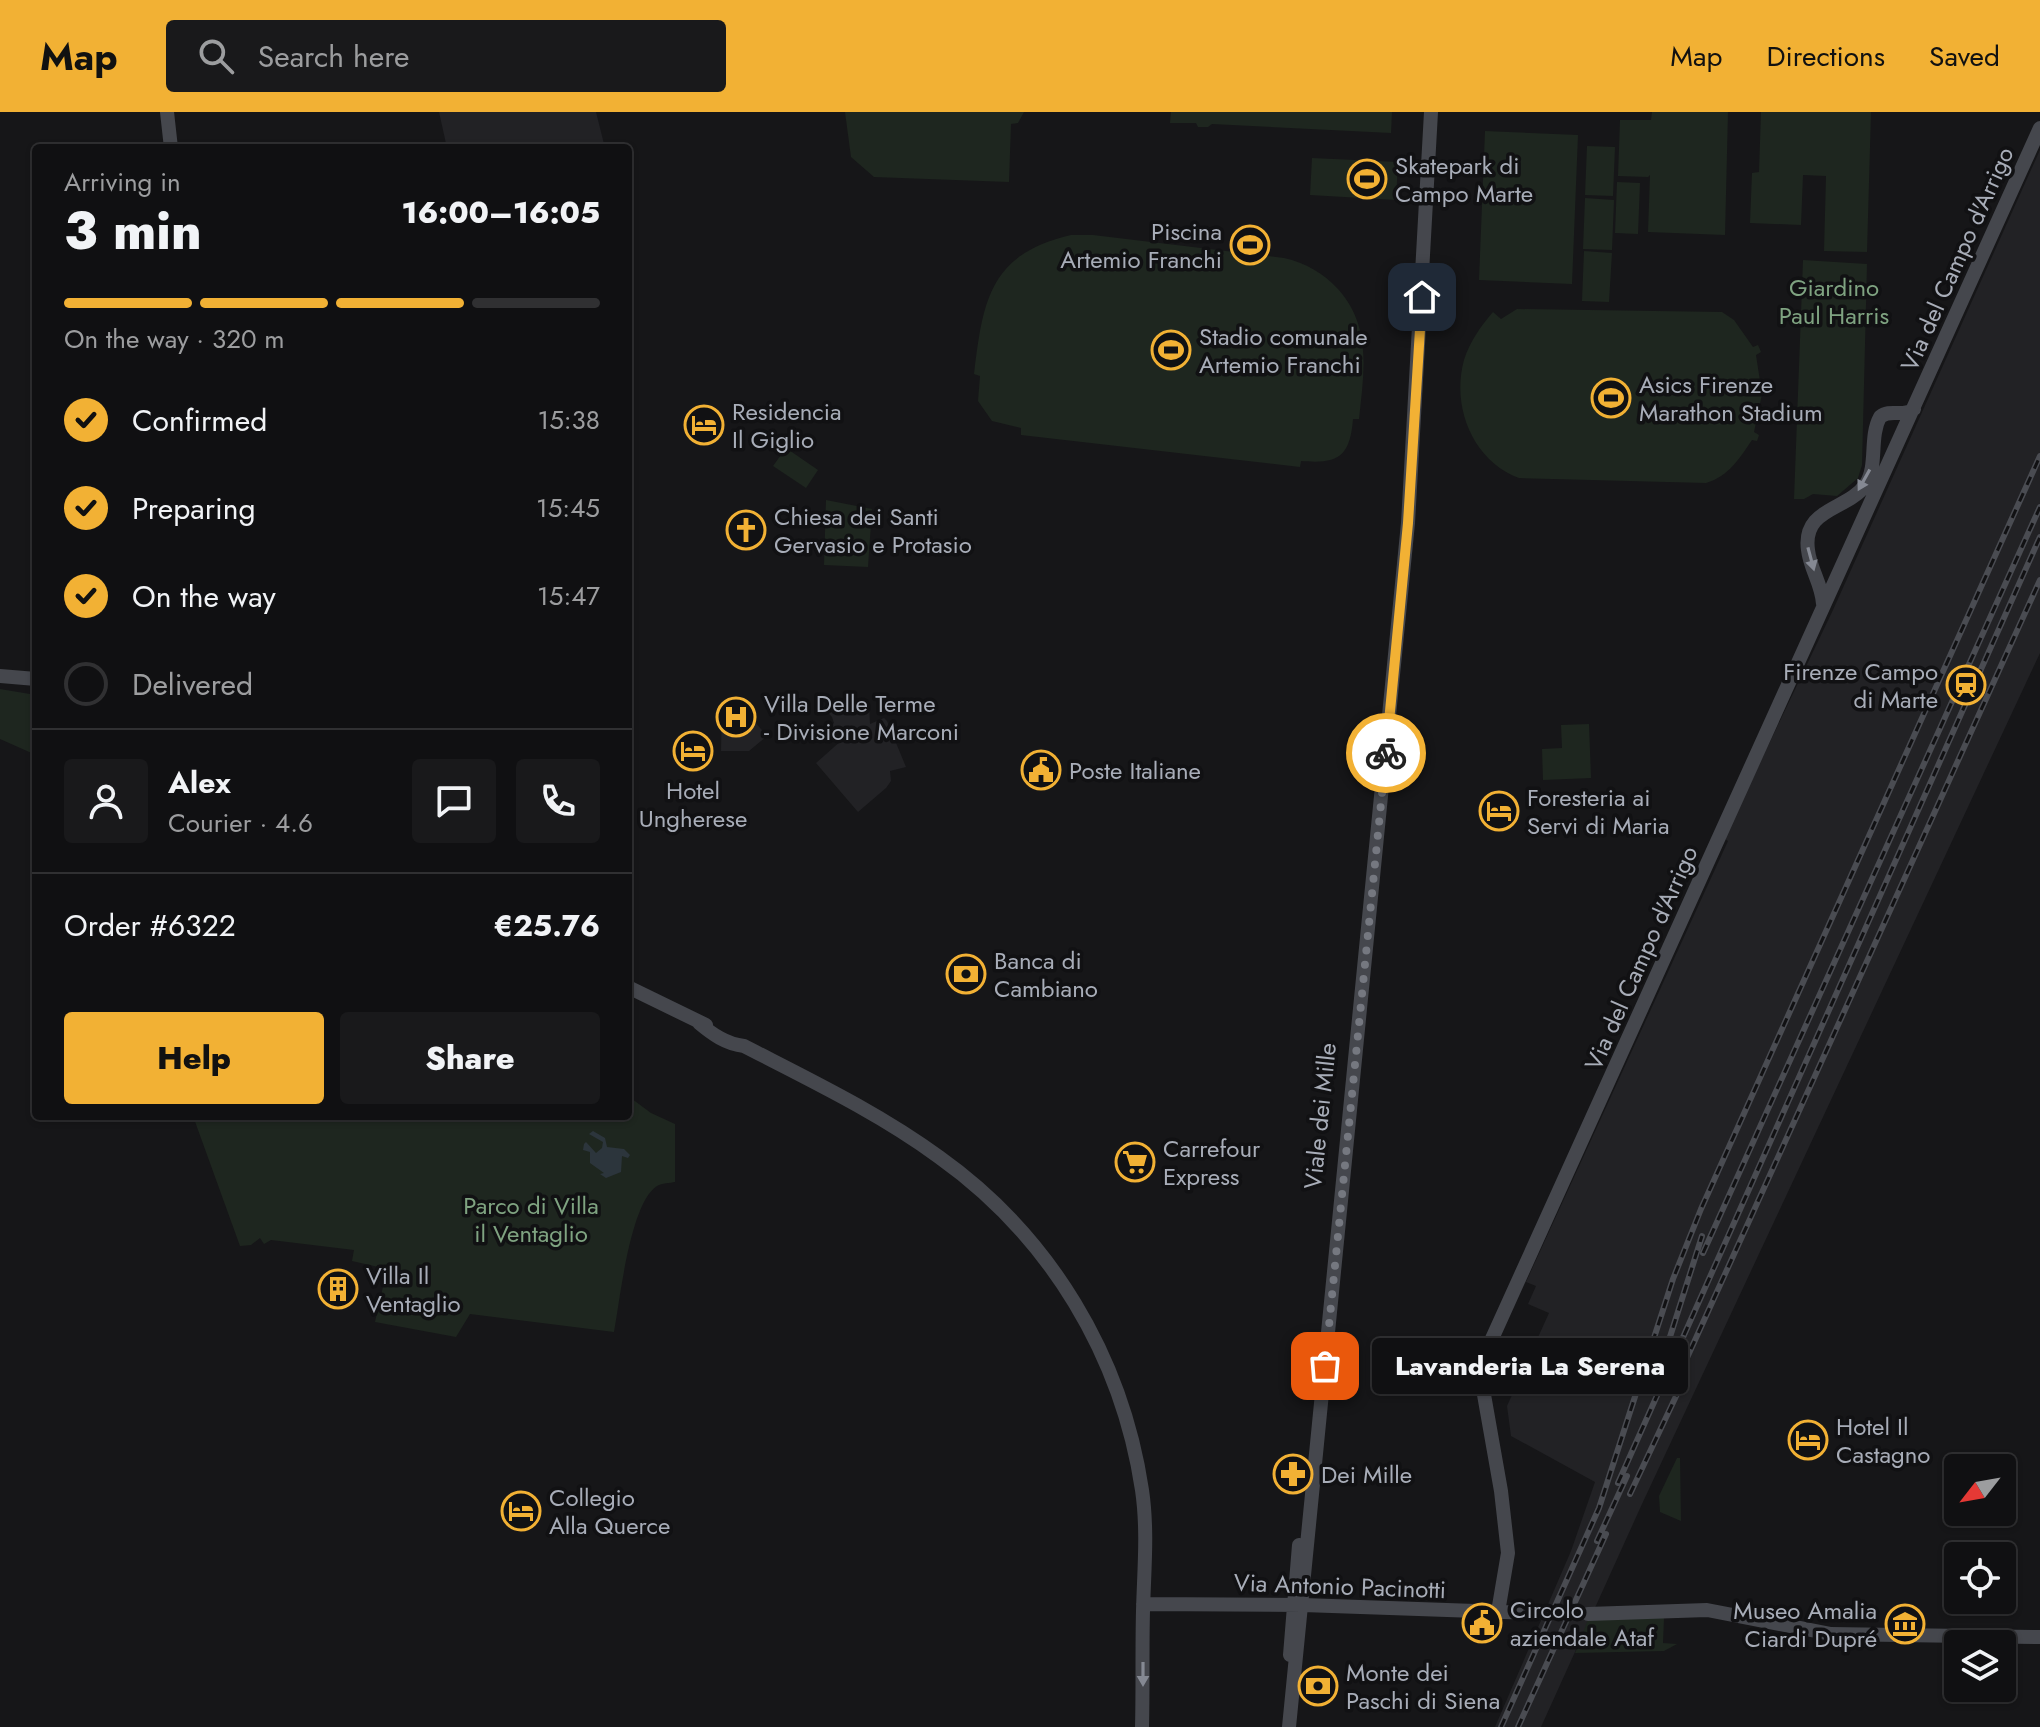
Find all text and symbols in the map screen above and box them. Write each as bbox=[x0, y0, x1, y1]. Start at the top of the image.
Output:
search box bbox=[166, 20, 726, 92]
text: Map bbox=[40, 29, 118, 84]
icon: search bbox=[194, 34, 238, 78]
text: Search here bbox=[258, 35, 410, 78]
text: Map bbox=[1670, 36, 1722, 77]
text: Directions bbox=[1766, 36, 1885, 77]
text: Saved bbox=[1929, 36, 2000, 77]
street label: Via del Campo d'Arrigo bbox=[1892, 141, 2022, 377]
place label: Skatepark di Campo Marte bbox=[1395, 148, 1533, 211]
sports icon: Skatepark di Campo Marte bbox=[1346, 158, 1388, 200]
text: Arriving in bbox=[64, 163, 181, 201]
text: 16:00–16:05 bbox=[402, 191, 600, 234]
text: 3 min bbox=[64, 193, 202, 269]
place label: Piscina Artemio Franchi bbox=[1060, 214, 1222, 277]
sports icon: Piscina Artemio Franchi bbox=[1229, 224, 1271, 266]
pin bbox=[1388, 263, 1456, 331]
park label: Giardino Paul Harris bbox=[1779, 270, 1889, 333]
icon: home bbox=[1400, 275, 1444, 319]
place label: Stadio comunale Artemio Franchi bbox=[1199, 319, 1368, 382]
text: On the way · 320 m bbox=[64, 320, 285, 358]
sports icon: Stadio comunale Artemio Franchi bbox=[1150, 329, 1192, 371]
place label: Asics Firenze Marathon Stadium bbox=[1639, 367, 1823, 430]
sports icon: Asics Firenze Marathon Stadium bbox=[1590, 377, 1632, 419]
place label: Residencia Il Giglio bbox=[732, 394, 842, 457]
icon: check bbox=[64, 398, 108, 442]
text: Confirmed bbox=[132, 399, 267, 442]
text: 15:38 bbox=[537, 401, 600, 439]
hotel icon: Residencia Il Giglio bbox=[683, 404, 725, 446]
one-way arrow bbox=[1858, 469, 1872, 491]
icon: check bbox=[64, 486, 108, 530]
text: Preparing bbox=[132, 487, 256, 530]
text: 15:45 bbox=[536, 489, 600, 527]
place label: Chiesa dei Santi Gervasio e Protasio bbox=[774, 499, 972, 562]
church icon: Chiesa dei Santi Gervasio e Protasio bbox=[725, 509, 767, 551]
one-way arrow bbox=[1805, 546, 1817, 571]
icon: check bbox=[64, 574, 108, 618]
text: On the way bbox=[132, 575, 276, 618]
text: 15:47 bbox=[537, 577, 600, 615]
place label: Firenze Campo di Marte bbox=[1783, 654, 1938, 717]
text: Delivered bbox=[132, 663, 253, 706]
station icon: Firenze Campo di Marte bbox=[1945, 664, 1987, 706]
place label: Villa Delle Terme - Divisione Marconi bbox=[764, 686, 959, 749]
hospital icon: Villa Delle Terme - Divisione Marconi bbox=[715, 696, 757, 738]
courier bbox=[1346, 713, 1426, 793]
hotel icon: Hotel Ungherese bbox=[672, 730, 714, 772]
icon: bike bbox=[1364, 731, 1408, 775]
public building icon: Poste Italiane bbox=[1020, 749, 1062, 791]
place label: Poste Italiane bbox=[1069, 753, 1201, 788]
button: person bbox=[64, 759, 148, 843]
button: chat bbox=[412, 759, 496, 843]
button: phone bbox=[516, 759, 600, 843]
text: Alex bbox=[168, 761, 231, 804]
place label: Hotel Ungherese bbox=[639, 773, 747, 836]
place label: Foresteria ai Servi di Maria bbox=[1527, 780, 1670, 843]
hotel icon: Foresteria ai Servi di Maria bbox=[1478, 790, 1520, 832]
text: Courier · 4.6 bbox=[168, 804, 313, 842]
street label: Via del Campo d'Arrigo bbox=[1576, 840, 1706, 1076]
text: Order #6322 bbox=[64, 904, 236, 947]
text: €25.76 bbox=[494, 904, 600, 947]
place label: Banca di Cambiano bbox=[994, 943, 1098, 1006]
bank icon: Banca di Cambiano bbox=[945, 953, 987, 995]
button: Help bbox=[64, 1012, 324, 1104]
button: Share bbox=[340, 1012, 600, 1104]
street label: Viale dei Mille bbox=[1295, 1041, 1345, 1191]
place label: Carrefour Express bbox=[1163, 1131, 1261, 1194]
supermarket icon: Carrefour Express bbox=[1114, 1141, 1156, 1183]
park label: Parco di Villa il Ventaglio bbox=[463, 1188, 599, 1251]
place label: Villa Il Ventaglio bbox=[366, 1258, 461, 1321]
building icon: Villa Il Ventaglio bbox=[317, 1268, 359, 1310]
pin bbox=[1291, 1332, 1359, 1400]
callout: Lavanderia La Serena bbox=[1373, 1338, 1689, 1394]
icon: bag bbox=[1303, 1344, 1347, 1388]
text: Lavanderia La Serena bbox=[1395, 1347, 1665, 1385]
place label: Hotel Il Castagno bbox=[1836, 1409, 1930, 1472]
hotel icon: Hotel Il Castagno bbox=[1787, 1419, 1829, 1461]
pharmacy icon: Dei Mille bbox=[1272, 1453, 1314, 1495]
north arrow bbox=[1944, 1454, 2016, 1526]
map controls bbox=[1944, 1454, 2016, 1702]
place label: Dei Mille bbox=[1321, 1457, 1412, 1492]
place label: Collegio Alla Querce bbox=[549, 1480, 670, 1543]
hotel icon: Collegio Alla Querce bbox=[500, 1490, 542, 1532]
button: locate bbox=[1944, 1542, 2016, 1614]
street label: Via Antonio Pacinotti bbox=[1233, 1565, 1447, 1607]
place label: Circolo aziendale Ataf bbox=[1510, 1592, 1655, 1655]
place label: Museo Amalia Ciardi Dupré bbox=[1733, 1593, 1877, 1656]
public building icon: Circolo aziendale Ataf bbox=[1461, 1602, 1503, 1644]
museum icon: Museo Amalia Ciardi Dupré bbox=[1884, 1603, 1926, 1645]
button: layers bbox=[1944, 1630, 2016, 1702]
place label: Monte dei Paschi di Siena bbox=[1346, 1655, 1500, 1718]
one-way arrow bbox=[1137, 1662, 1149, 1687]
bank icon: Monte dei Paschi di Siena bbox=[1297, 1665, 1339, 1707]

